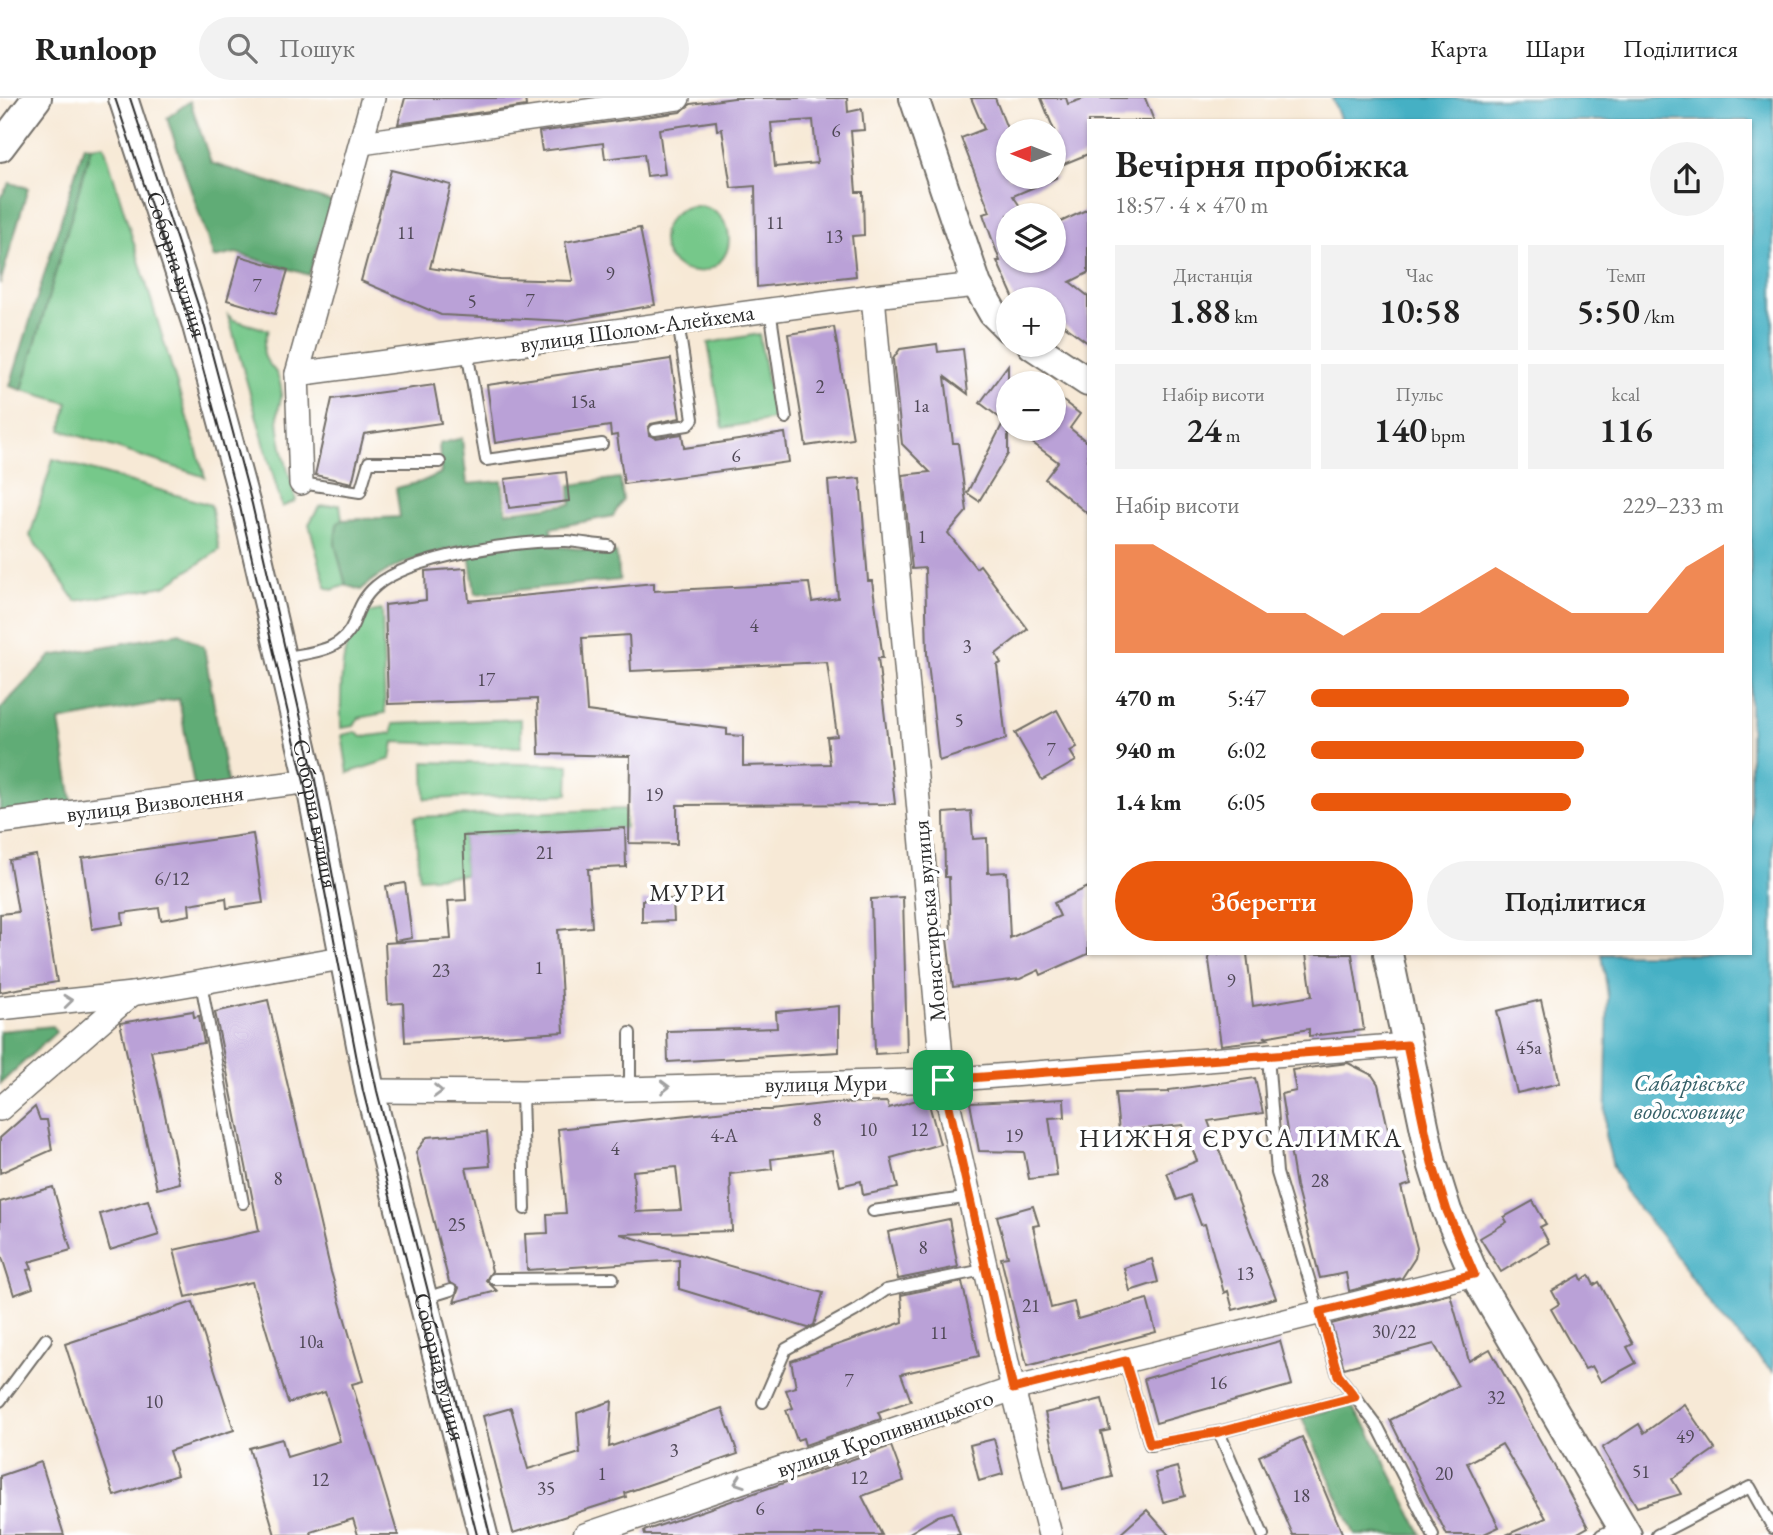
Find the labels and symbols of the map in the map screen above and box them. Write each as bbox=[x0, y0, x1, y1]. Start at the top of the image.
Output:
house number: 6 bbox=[831, 118, 841, 143]
north arrow bbox=[996, 119, 1066, 189]
street label: Соборна вулиця bbox=[139, 187, 215, 341]
house number: 11 bbox=[766, 210, 784, 235]
house number: 11 bbox=[397, 220, 415, 245]
house number: 13 bbox=[825, 224, 843, 249]
house number: 9 bbox=[605, 261, 615, 286]
house number: 7 bbox=[252, 273, 262, 298]
house number: 7 bbox=[525, 288, 535, 313]
house number: 5 bbox=[467, 289, 477, 314]
street label: вулиця Шолом-Алейхема bbox=[518, 297, 757, 359]
house number: 2 bbox=[815, 374, 825, 399]
house number: 15а bbox=[570, 389, 596, 414]
house number: 1а bbox=[913, 393, 930, 418]
house number: 6 bbox=[731, 443, 741, 468]
house number: 1 bbox=[917, 524, 927, 549]
house number: 4 bbox=[749, 613, 759, 638]
house number: 3 bbox=[962, 634, 972, 659]
house number: 17 bbox=[477, 667, 496, 692]
house number: 5 bbox=[954, 708, 964, 733]
street label: Соборна вулиця bbox=[286, 736, 346, 891]
house number: 7 bbox=[1046, 737, 1056, 762]
street label: вулиця Визволення bbox=[65, 777, 245, 829]
house number: 19 bbox=[645, 782, 663, 807]
street label: Монастирська вулиця bbox=[905, 819, 953, 1023]
house number: 21 bbox=[536, 840, 554, 865]
house number: 6/12 bbox=[155, 866, 189, 891]
district label: МУРИ bbox=[649, 877, 727, 908]
house number: 1 bbox=[534, 955, 544, 980]
house number: 23 bbox=[432, 958, 450, 983]
house number: 9 bbox=[1226, 968, 1236, 993]
one-way arrow bbox=[62, 993, 74, 1008]
house number: 45а bbox=[1516, 1035, 1542, 1060]
pin bbox=[913, 1050, 973, 1110]
street label: вулиця Мури bbox=[764, 1067, 888, 1099]
water label: Сабарівське водосховище bbox=[1634, 1067, 1745, 1126]
one-way arrow bbox=[660, 1079, 671, 1095]
one-way arrow bbox=[433, 1084, 444, 1099]
house number: 8 bbox=[812, 1107, 822, 1132]
house number: 10 bbox=[859, 1117, 877, 1142]
house number: 12 bbox=[910, 1117, 928, 1142]
district label: НИЖНЯ ЄРУСАЛИМКА bbox=[1079, 1121, 1403, 1155]
house number: 4-А bbox=[710, 1123, 739, 1148]
house number: 19 bbox=[1005, 1123, 1023, 1148]
house number: 4 bbox=[610, 1136, 620, 1161]
house number: 8 bbox=[273, 1166, 283, 1191]
house number: 28 bbox=[1311, 1168, 1329, 1193]
house number: 25 bbox=[448, 1212, 466, 1237]
house number: 8 bbox=[918, 1235, 928, 1260]
house number: 13 bbox=[1236, 1261, 1254, 1286]
street label: Соборна вулиця bbox=[407, 1289, 473, 1444]
house number: 21 bbox=[1022, 1293, 1040, 1318]
house number: 30/22 bbox=[1372, 1319, 1416, 1344]
house number: 11 bbox=[930, 1320, 948, 1345]
house number: 10а bbox=[298, 1329, 324, 1354]
house number: 7 bbox=[844, 1368, 854, 1393]
house number: 16 bbox=[1209, 1370, 1227, 1395]
street label: вулиця Кропивницького bbox=[773, 1382, 997, 1484]
house number: 32 bbox=[1487, 1385, 1505, 1410]
house number: 10 bbox=[145, 1389, 163, 1414]
house number: 49 bbox=[1676, 1424, 1694, 1449]
house number: 3 bbox=[669, 1438, 679, 1463]
house number: 51 bbox=[1632, 1459, 1650, 1484]
house number: 1 bbox=[597, 1461, 607, 1486]
house number: 20 bbox=[1435, 1461, 1453, 1486]
house number: 12 bbox=[850, 1465, 868, 1490]
house number: 12 bbox=[311, 1467, 329, 1492]
one-way arrow bbox=[734, 1474, 746, 1488]
house number: 35 bbox=[537, 1476, 555, 1501]
house number: 18 bbox=[1292, 1483, 1310, 1508]
house number: 6 bbox=[755, 1496, 765, 1521]

